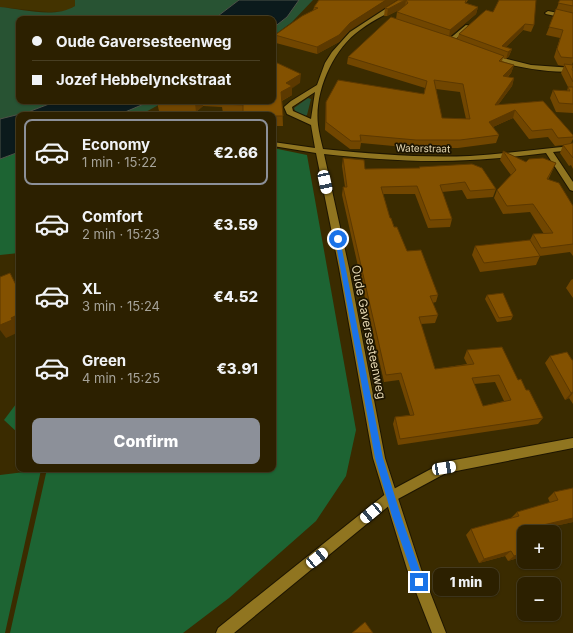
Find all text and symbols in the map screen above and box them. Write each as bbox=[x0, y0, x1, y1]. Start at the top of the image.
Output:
text: Oude Gaversesteenweg bbox=[56, 32, 232, 51]
text: Jozef Hebbelynckstraat bbox=[56, 70, 231, 89]
icon: car bbox=[34, 134, 70, 170]
text: Economy bbox=[82, 135, 150, 154]
street label: Waterstraat bbox=[396, 142, 451, 154]
text: €2.66 bbox=[213, 143, 258, 162]
text: 1 min · 15:22 bbox=[82, 154, 157, 170]
car bbox=[317, 169, 333, 195]
icon: car bbox=[34, 206, 70, 242]
text: Comfort bbox=[82, 207, 143, 226]
text: €3.59 bbox=[213, 215, 258, 234]
text: 2 min · 15:23 bbox=[82, 226, 160, 242]
route start bbox=[329, 230, 347, 248]
street label: Oude Gaversesteenweg bbox=[349, 264, 389, 400]
icon: car bbox=[34, 278, 70, 314]
text: XL bbox=[82, 279, 102, 298]
text: €4.52 bbox=[213, 287, 258, 306]
text: 3 min · 15:24 bbox=[82, 298, 160, 314]
icon: car bbox=[34, 350, 70, 386]
text: Green bbox=[82, 351, 126, 370]
text: €3.91 bbox=[216, 359, 258, 378]
text: 4 min · 15:25 bbox=[82, 370, 160, 386]
button: Confirm bbox=[32, 418, 260, 464]
car bbox=[431, 460, 457, 476]
car bbox=[358, 501, 384, 525]
map controls bbox=[517, 525, 561, 621]
button: + bbox=[517, 525, 561, 569]
car bbox=[304, 546, 330, 570]
callout: 1 min bbox=[433, 568, 499, 596]
route end bbox=[410, 573, 428, 591]
text: 1 min bbox=[450, 574, 482, 590]
button: − bbox=[517, 577, 561, 621]

